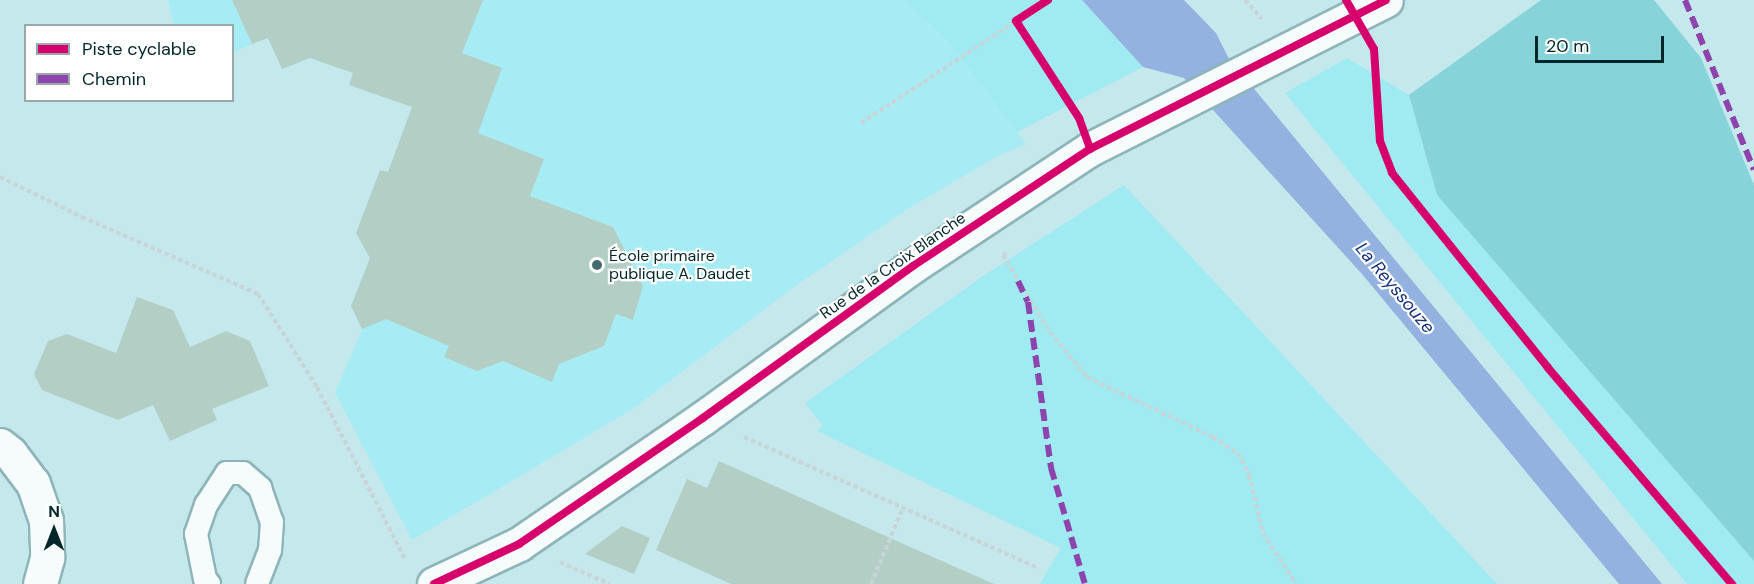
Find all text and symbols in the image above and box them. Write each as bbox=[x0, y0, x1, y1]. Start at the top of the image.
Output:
legend bbox=[24, 24, 234, 102]
scale bar bbox=[1538, 24, 1667, 62]
text: 20 m bbox=[1546, 34, 1589, 58]
text: Piste cyclable bbox=[82, 37, 196, 61]
text: Chemin bbox=[82, 67, 146, 91]
street label: Rue de la Croix Blanche bbox=[817, 209, 969, 323]
water label: La Reyssouze bbox=[1351, 238, 1439, 338]
place label: École primaire publique A. Daudet bbox=[609, 246, 750, 284]
marker: École primaire publique A. Daudet bbox=[590, 258, 604, 272]
north arrow bbox=[24, 500, 84, 560]
text: N bbox=[48, 501, 60, 522]

